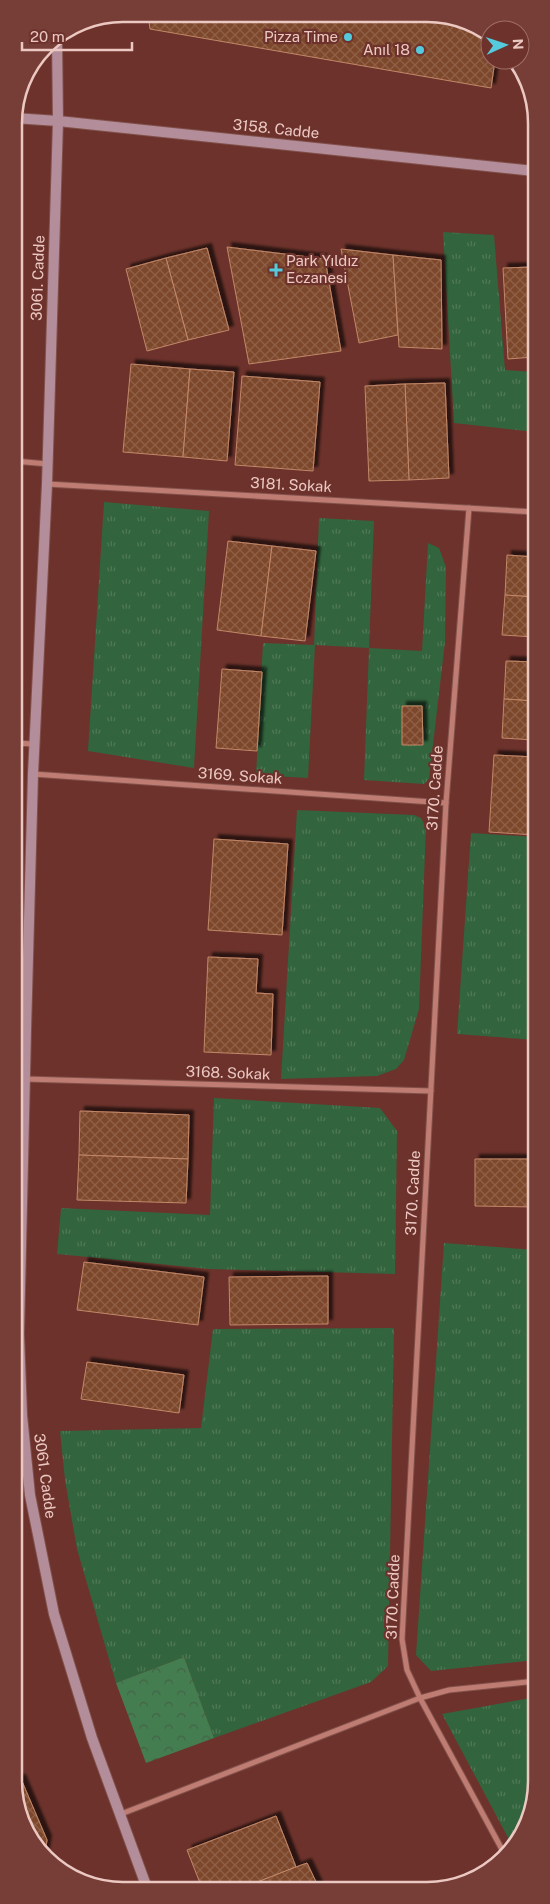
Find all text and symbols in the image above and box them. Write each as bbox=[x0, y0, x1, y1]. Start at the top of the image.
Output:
scale bar bbox=[22, 20, 132, 52]
north arrow bbox=[480, 20, 530, 70]
text: 20 m bbox=[30, 28, 65, 45]
place label: Pizza Time bbox=[264, 28, 338, 45]
marker: Pizza Time bbox=[342, 31, 354, 43]
text: N bbox=[510, 38, 526, 50]
place label: Anıl 18 bbox=[363, 41, 410, 58]
marker: Anıl 18 bbox=[414, 44, 426, 56]
street label: 3158. Cadde bbox=[232, 116, 320, 141]
street label: 3061. Cadde bbox=[28, 235, 47, 321]
place label: Park Yıldız Eczanesi bbox=[286, 252, 358, 286]
marker: Park Yıldız Eczanesi bbox=[270, 264, 282, 276]
street label: 3181. Sokak bbox=[250, 474, 332, 495]
street label: 3170. Cadde bbox=[423, 745, 446, 831]
street label: 3169. Sokak bbox=[197, 764, 283, 787]
street label: 3168. Sokak bbox=[185, 1063, 271, 1082]
street label: 3170. Cadde bbox=[402, 1150, 423, 1236]
street label: 3061. Cadde bbox=[31, 1432, 60, 1520]
street label: 3170. Cadde bbox=[383, 1554, 402, 1640]

